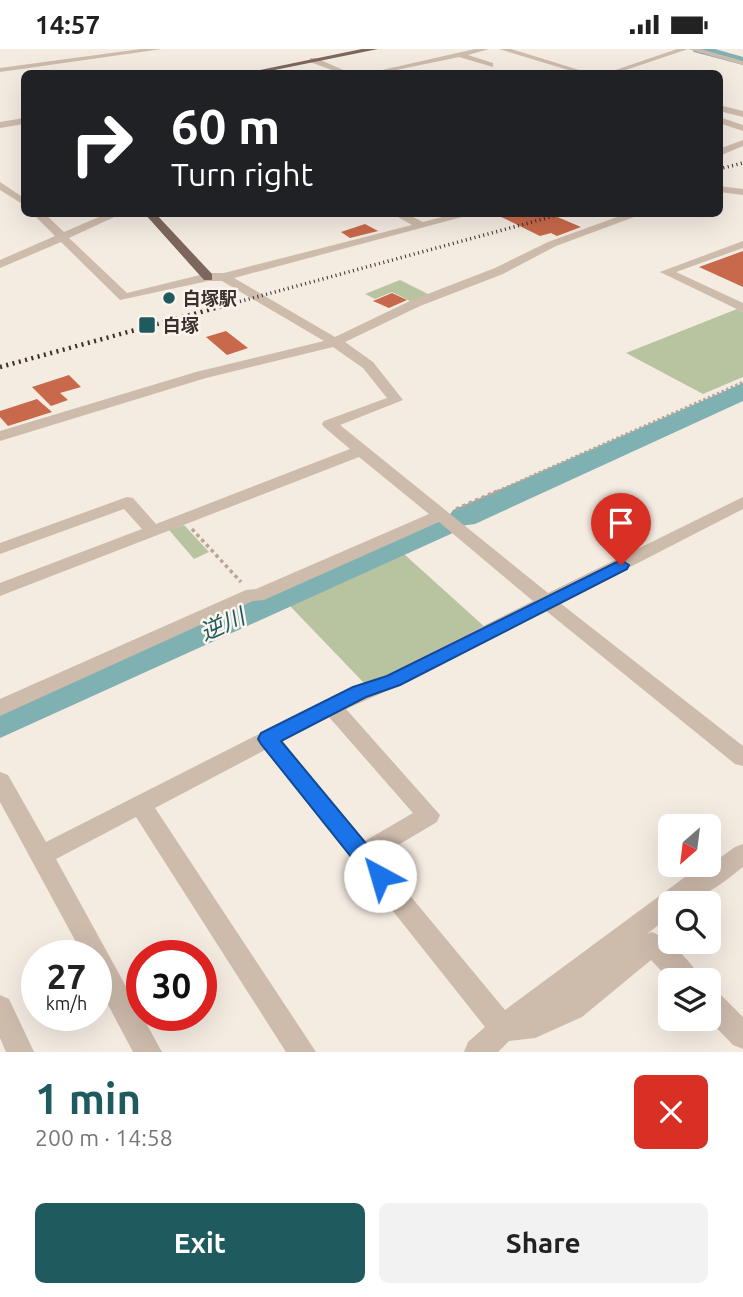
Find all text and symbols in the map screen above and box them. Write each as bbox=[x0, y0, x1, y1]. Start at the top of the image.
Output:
text: 14:57 bbox=[35, 10, 100, 39]
icon: right bbox=[56, 98, 147, 189]
text: 60 m bbox=[171, 98, 280, 153]
text: Turn right bbox=[171, 156, 313, 192]
place label: 白塚駅 bbox=[183, 288, 237, 308]
marker: 白塚駅 bbox=[161, 290, 177, 306]
marker: 白塚 bbox=[137, 315, 157, 335]
place label: 白塚 bbox=[163, 315, 199, 335]
pin bbox=[591, 493, 651, 565]
icon: arrive bbox=[602, 504, 640, 542]
water label: 逆川 bbox=[196, 602, 251, 645]
north arrow bbox=[658, 814, 721, 877]
map controls bbox=[658, 814, 721, 1031]
position arrow bbox=[343, 839, 417, 913]
button: search bbox=[658, 891, 721, 954]
speed limit sign: 30 bbox=[126, 940, 217, 1031]
text: 27 bbox=[47, 956, 86, 996]
button: layers bbox=[658, 968, 721, 1031]
text: km/h bbox=[46, 993, 87, 1013]
text: 1 min bbox=[35, 1075, 141, 1122]
button: close bbox=[634, 1075, 708, 1149]
text: 200 m · 14:58 bbox=[35, 1125, 173, 1150]
button: Exit bbox=[35, 1203, 365, 1283]
button: Share bbox=[379, 1203, 708, 1283]

